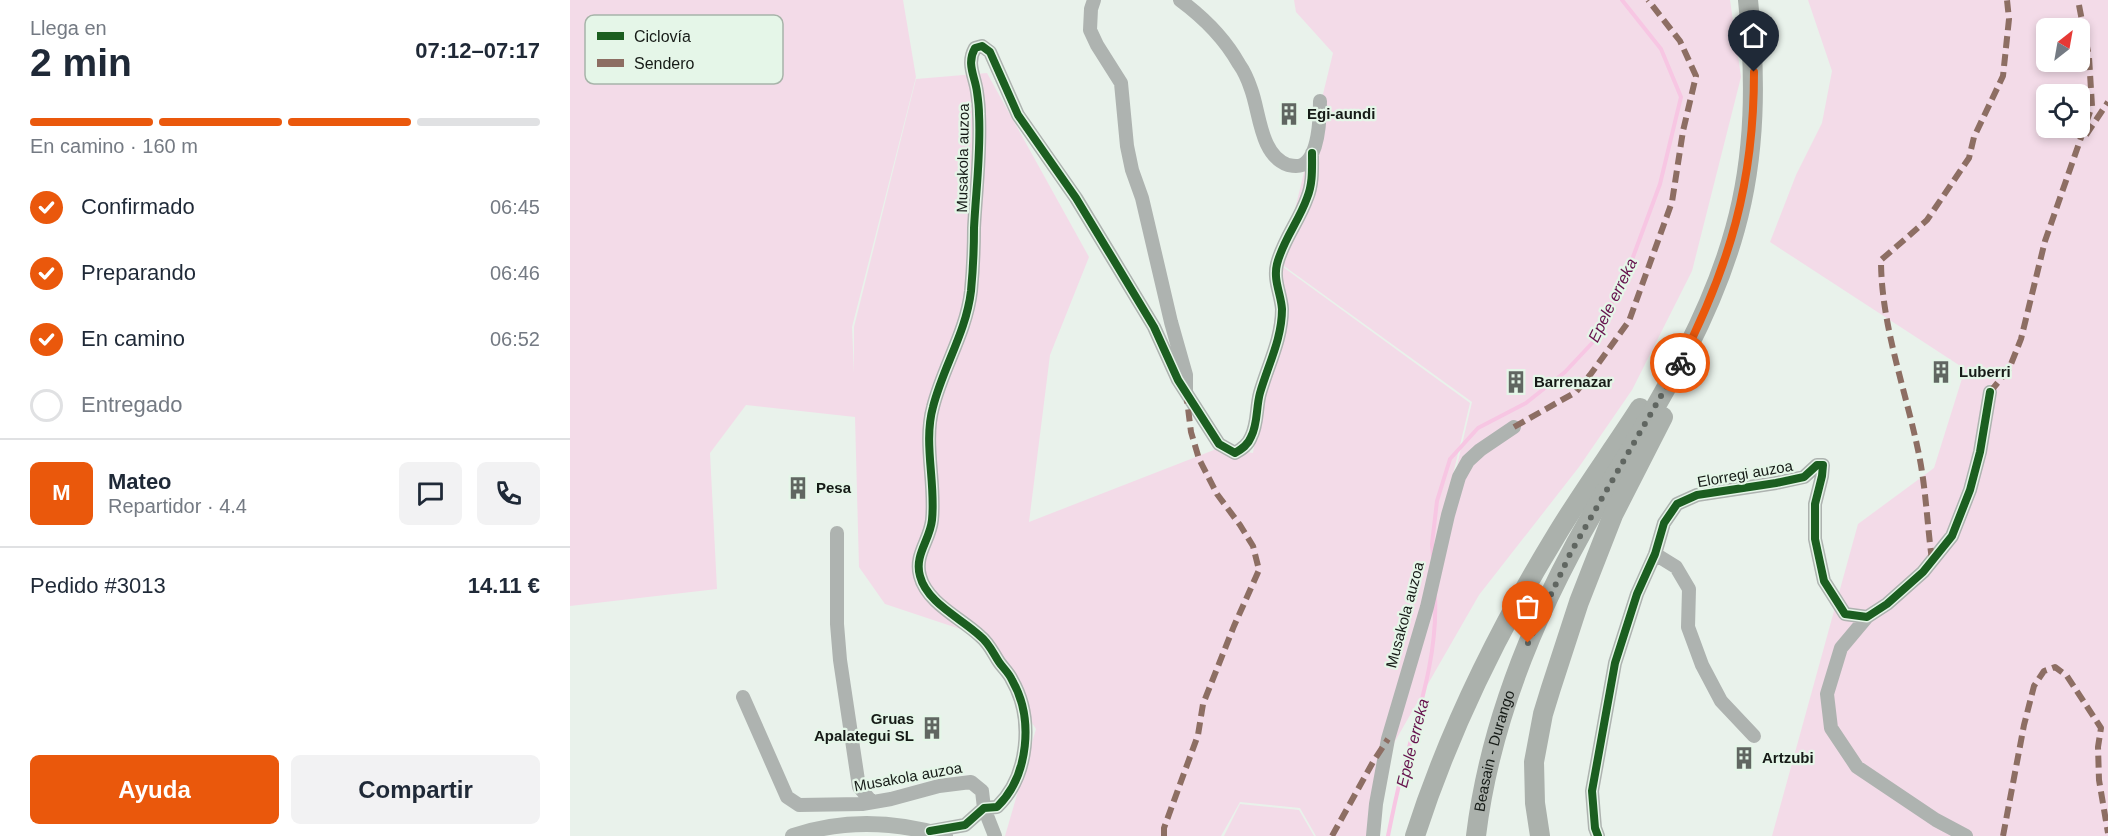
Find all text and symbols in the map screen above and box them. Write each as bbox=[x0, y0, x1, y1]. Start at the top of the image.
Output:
pin bbox=[1728, 10, 1779, 72]
legend bbox=[585, 15, 783, 84]
text: Llega en bbox=[30, 17, 107, 39]
north arrow bbox=[2036, 18, 2090, 72]
map controls bbox=[2036, 18, 2090, 138]
icon: home bbox=[1737, 19, 1770, 52]
text: Ciclovía bbox=[634, 28, 691, 45]
text: 07:12–07:17 bbox=[415, 38, 540, 63]
text: 2 min bbox=[30, 41, 132, 84]
text: Sendero bbox=[634, 55, 695, 72]
button: locate bbox=[2036, 84, 2090, 138]
building icon: Egi-aundi bbox=[1276, 101, 1302, 127]
street label: Musakola auzoa bbox=[953, 103, 972, 213]
place label: Egi-aundi bbox=[1307, 105, 1375, 122]
text: En camino · 160 m bbox=[30, 135, 198, 157]
icon: check bbox=[30, 191, 63, 224]
text: Confirmado bbox=[81, 194, 195, 219]
text: 06:45 bbox=[490, 196, 540, 218]
water label: Epele erreka bbox=[1585, 256, 1640, 345]
icon: check bbox=[30, 257, 63, 290]
text: Preparando bbox=[81, 260, 196, 285]
text: 06:46 bbox=[490, 262, 540, 284]
icon: check bbox=[30, 323, 63, 356]
text: En camino bbox=[81, 326, 185, 351]
text: 06:52 bbox=[490, 328, 540, 350]
courier bbox=[1650, 333, 1710, 393]
icon: bike bbox=[1664, 347, 1697, 380]
building icon: Luberri bbox=[1928, 359, 1954, 385]
place label: Luberri bbox=[1959, 363, 2011, 380]
building icon: Barrenazar bbox=[1503, 369, 1529, 395]
place label: Barrenazar bbox=[1534, 373, 1613, 390]
text: Entregado bbox=[81, 392, 183, 417]
street label: Elorregi auzoa bbox=[1696, 457, 1795, 490]
button: chat bbox=[399, 462, 462, 525]
button: phone bbox=[477, 462, 540, 525]
text: Mateo bbox=[108, 469, 172, 494]
building icon: Pesa bbox=[785, 475, 811, 501]
place label: Pesa bbox=[816, 479, 852, 496]
text: M bbox=[52, 480, 71, 505]
text: Repartidor · 4.4 bbox=[108, 495, 247, 517]
street label: Musakola auzoa bbox=[1382, 559, 1427, 670]
text: Pedido #3013 bbox=[30, 573, 166, 598]
text: 14.11 € bbox=[468, 573, 540, 598]
pin bbox=[1502, 581, 1553, 643]
icon: bag bbox=[1511, 590, 1544, 623]
street label: Beasain - Durango bbox=[1471, 688, 1518, 813]
water label: Epele erreka bbox=[1393, 697, 1432, 789]
place label: Gruas Apalategui SL bbox=[814, 710, 914, 744]
building icon: Gruas Apalategui SL bbox=[919, 715, 945, 741]
building icon: Artzubi bbox=[1731, 745, 1757, 771]
place label: Artzubi bbox=[1762, 749, 1814, 766]
button: Ayuda bbox=[30, 755, 279, 824]
button: Compartir bbox=[291, 755, 540, 824]
street label: Musakola auzoa bbox=[853, 759, 964, 794]

